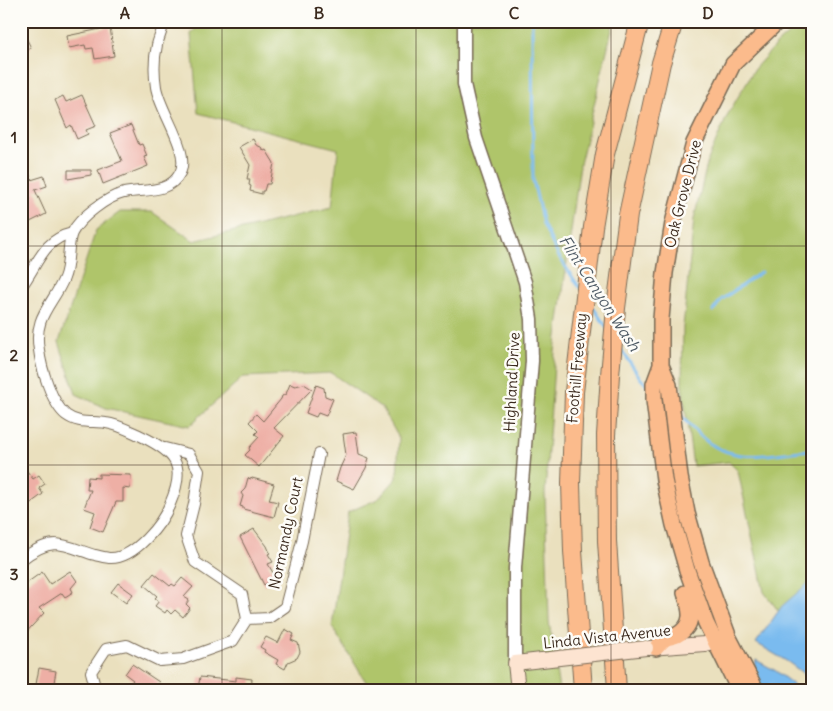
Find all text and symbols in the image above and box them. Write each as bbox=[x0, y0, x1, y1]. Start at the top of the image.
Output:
text: A bbox=[120, 3, 130, 23]
text: B bbox=[314, 3, 325, 23]
text: C bbox=[509, 3, 520, 23]
text: D bbox=[702, 3, 714, 23]
text: 1 bbox=[11, 127, 17, 147]
street label: Oak Grove Drive bbox=[660, 138, 705, 250]
water label: Flint Canyon Wash bbox=[555, 231, 645, 355]
street label: Foothill Freeway bbox=[562, 312, 591, 424]
street label: Highland Drive bbox=[499, 332, 524, 432]
text: 2 bbox=[10, 345, 19, 365]
street label: Normandy Court bbox=[264, 475, 307, 591]
text: 3 bbox=[9, 564, 19, 584]
street label: Linda Vista Avenue bbox=[542, 620, 672, 653]

